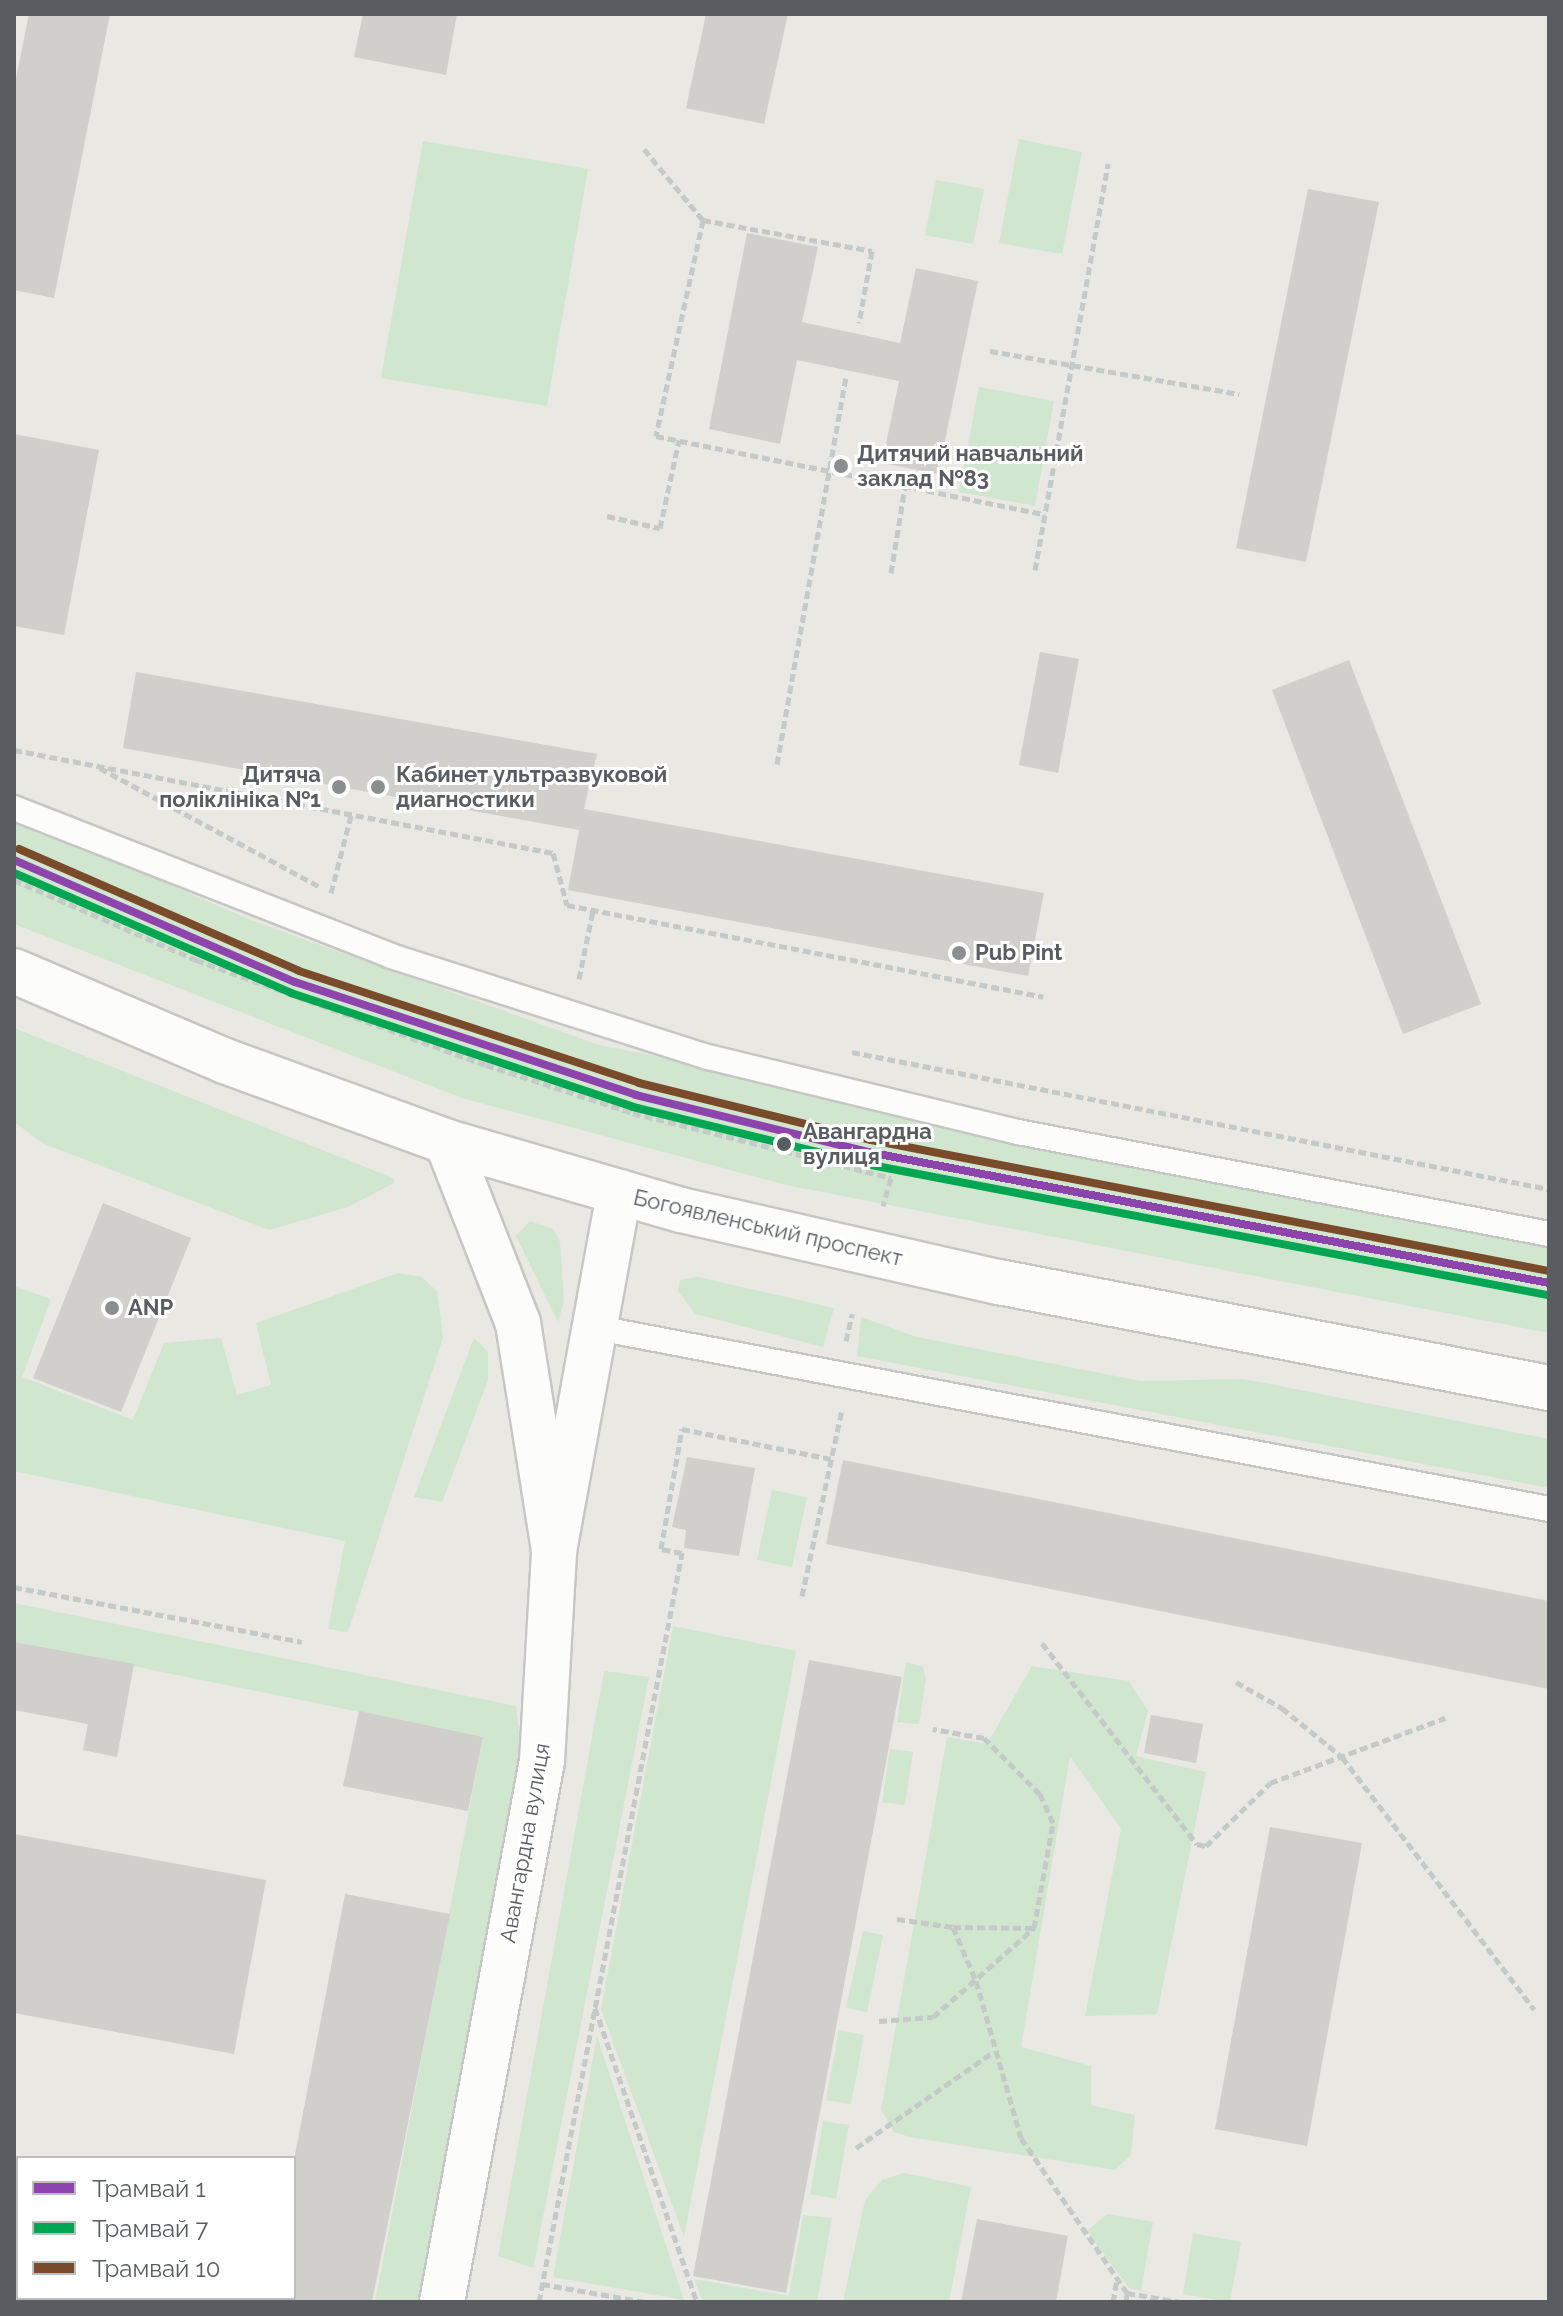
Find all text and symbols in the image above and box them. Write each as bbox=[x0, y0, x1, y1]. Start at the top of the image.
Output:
place label: Дитячий навчальний заклад №83 bbox=[857, 440, 1083, 492]
marker: Дитячий навчальний заклад №83 bbox=[832, 457, 850, 475]
place label: Дитяча поліклініка №1 bbox=[159, 761, 321, 812]
place label: Кабинет ультразвуковой диагностики bbox=[396, 761, 668, 812]
marker: Дитяча поліклініка №1 bbox=[328, 776, 350, 798]
marker: Кабинет ультразвуковой диагностики bbox=[367, 776, 389, 798]
place label: Pub Pint bbox=[975, 940, 1063, 966]
marker: Pub Pint bbox=[950, 944, 968, 962]
place label: Авангардна вулиця bbox=[803, 1118, 932, 1170]
marker: Авангардна вулиця bbox=[772, 1132, 796, 1156]
street label: Богоявленський проспект bbox=[631, 1184, 905, 1272]
place label: ANP bbox=[128, 1295, 173, 1321]
marker: ANP bbox=[103, 1299, 121, 1317]
street label: Авангардна вулиця bbox=[494, 1741, 556, 1945]
legend bbox=[16, 2156, 296, 2300]
text: Трамвай 1 bbox=[92, 2174, 206, 2203]
text: Трамвай 7 bbox=[92, 2214, 208, 2243]
text: Трамвай 10 bbox=[92, 2254, 220, 2283]

